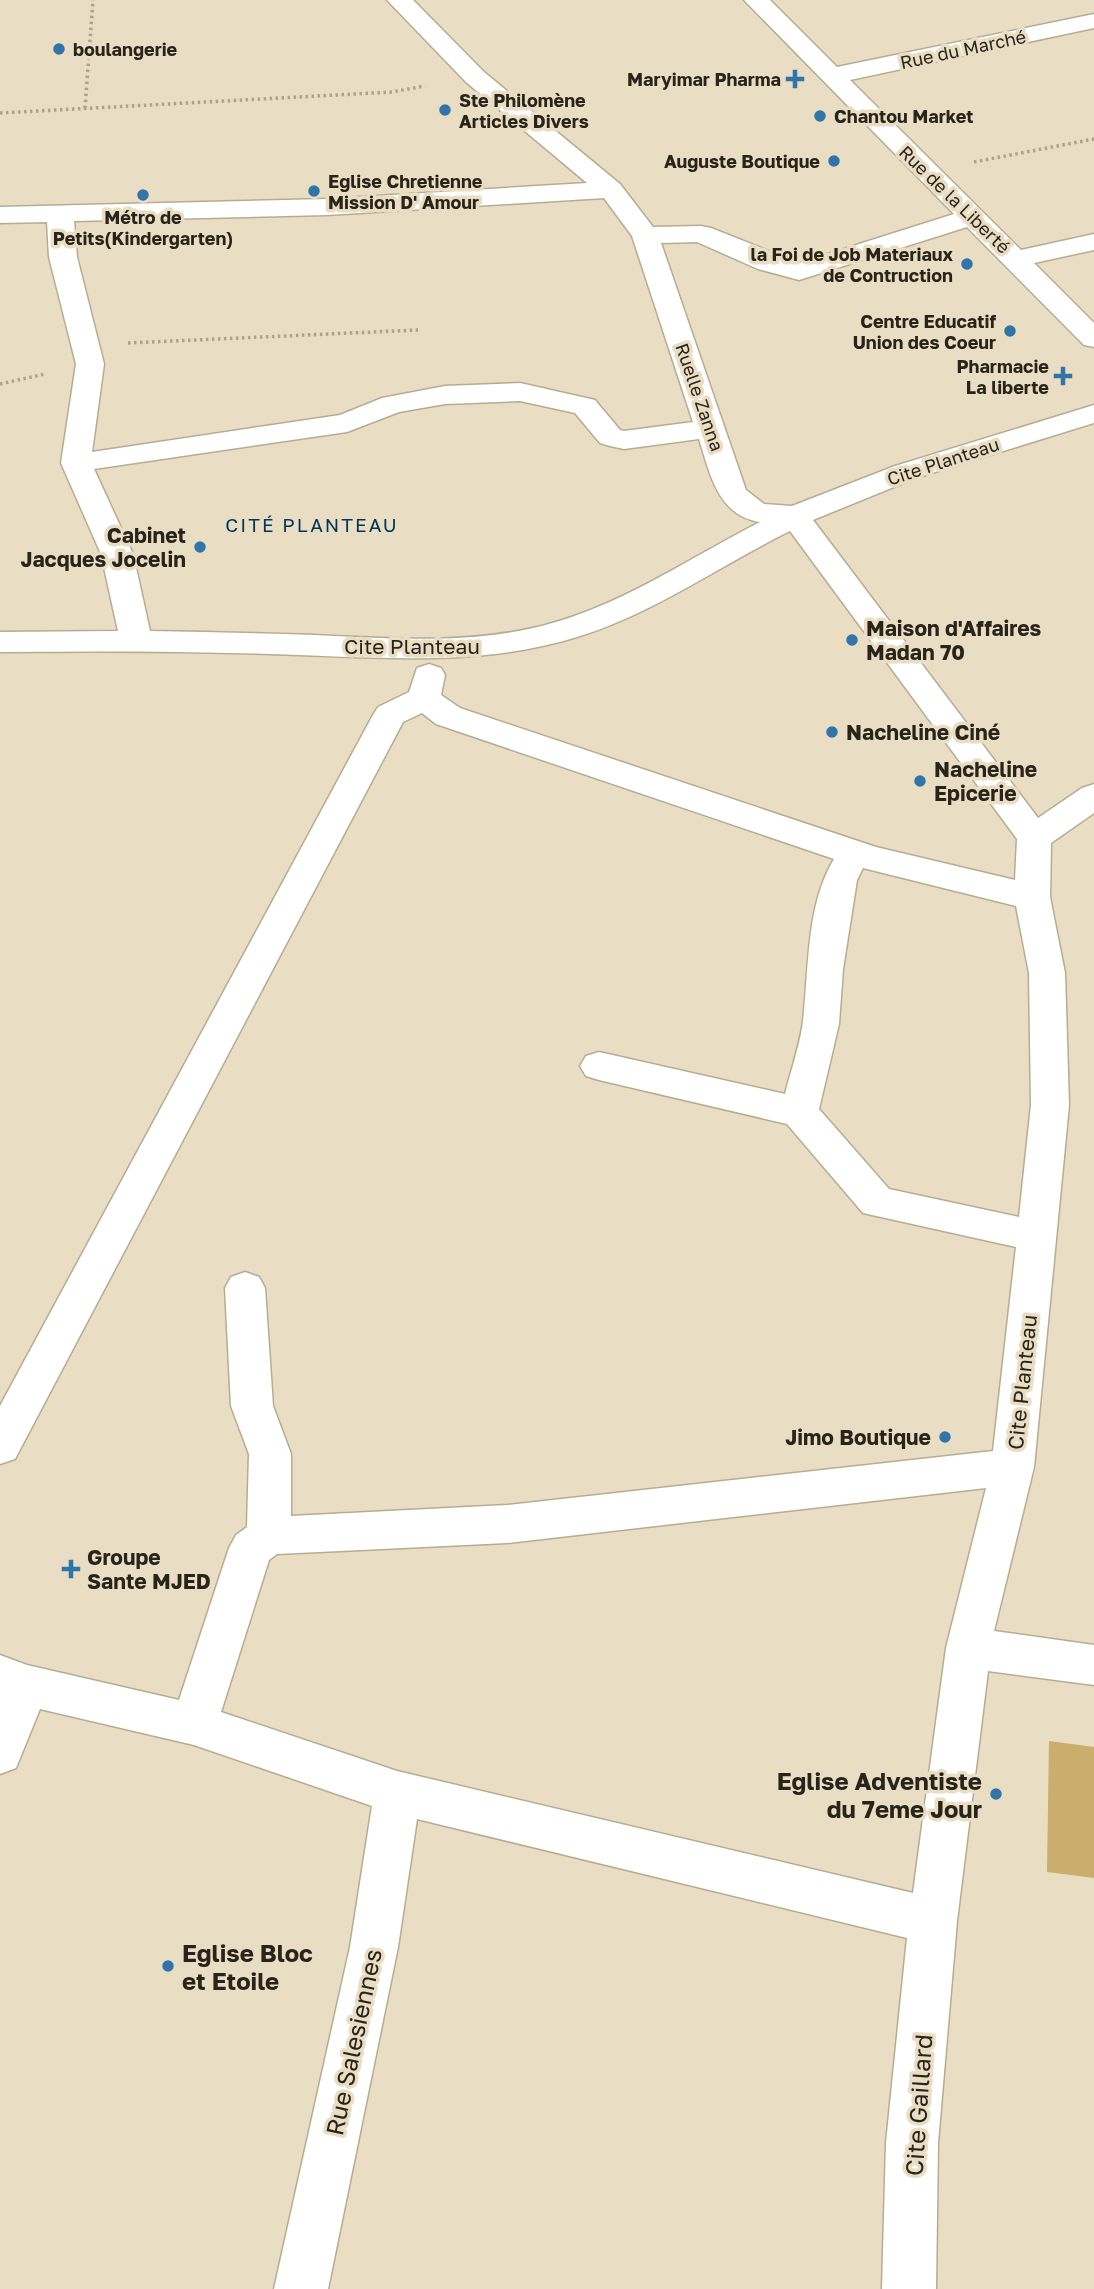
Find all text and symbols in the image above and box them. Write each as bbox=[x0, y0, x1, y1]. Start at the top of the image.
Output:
street label: Rue du Marché bbox=[898, 25, 1028, 73]
place label: boulangerie bbox=[73, 38, 178, 60]
marker: boulangerie bbox=[51, 41, 67, 57]
place label: Maryimar Pharma bbox=[627, 68, 781, 90]
marker: Maryimar Pharma bbox=[787, 71, 803, 87]
place label: Ste Philomène Articles Divers bbox=[459, 89, 589, 132]
marker: Ste Philomène Articles Divers bbox=[437, 102, 453, 118]
place label: Chantou Market bbox=[834, 105, 974, 127]
marker: Chantou Market bbox=[812, 108, 828, 124]
street label: Rue de la Liberté bbox=[895, 140, 1015, 258]
place label: Auguste Boutique bbox=[664, 150, 820, 172]
marker: Auguste Boutique bbox=[826, 153, 842, 169]
place label: Eglise Chretienne Mission D' Amour bbox=[328, 170, 483, 213]
marker: Eglise Chretienne Mission D' Amour bbox=[306, 183, 322, 199]
marker: Métro de Petits(Kindergarten) bbox=[135, 187, 151, 203]
place label: Métro de Petits(Kindergarten) bbox=[53, 206, 233, 249]
place label: la Foi de Job Materiaux de Contruction bbox=[751, 243, 954, 286]
marker: la Foi de Job Materiaux de Contruction bbox=[959, 256, 975, 272]
place label: Centre Educatif Union des Coeur bbox=[853, 310, 996, 353]
marker: Centre Educatif Union des Coeur bbox=[1002, 323, 1018, 339]
street label: Ruelle Zanna bbox=[671, 340, 729, 454]
place label: Pharmacie La liberte bbox=[956, 355, 1049, 398]
marker: Pharmacie La liberte bbox=[1055, 368, 1071, 384]
street label: Cite Planteau bbox=[884, 433, 1002, 489]
district label: CITÉ PLANTEAU bbox=[225, 513, 399, 536]
place label: Cabinet Jacques Jocelin bbox=[20, 522, 186, 572]
marker: Cabinet Jacques Jocelin bbox=[192, 539, 208, 555]
place label: Maison d'Affaires Madan 70 bbox=[866, 615, 1042, 665]
marker: Maison d'Affaires Madan 70 bbox=[844, 632, 860, 648]
street label: Cite Planteau bbox=[344, 633, 480, 659]
place label: Nacheline Ciné bbox=[846, 719, 1000, 745]
marker: Nacheline Ciné bbox=[824, 724, 840, 740]
place label: Nacheline Epicerie bbox=[934, 756, 1037, 806]
marker: Nacheline Epicerie bbox=[912, 773, 928, 789]
street label: Cite Planteau bbox=[1002, 1313, 1042, 1451]
place label: Jimo Boutique bbox=[785, 1424, 931, 1450]
marker: Jimo Boutique bbox=[937, 1429, 953, 1445]
place label: Groupe Sante MJED bbox=[87, 1544, 211, 1594]
marker: Groupe Sante MJED bbox=[61, 1559, 81, 1579]
place label: Eglise Adventiste du 7eme Jour bbox=[777, 1766, 982, 1823]
marker: Eglise Adventiste du 7eme Jour bbox=[988, 1786, 1004, 1802]
place label: Eglise Bloc et Etoile bbox=[182, 1938, 313, 1995]
street label: Rue Salesiennes bbox=[319, 1946, 387, 2138]
marker: Eglise Bloc et Etoile bbox=[160, 1958, 176, 1974]
street label: Cite Gaillard bbox=[899, 2033, 937, 2177]

